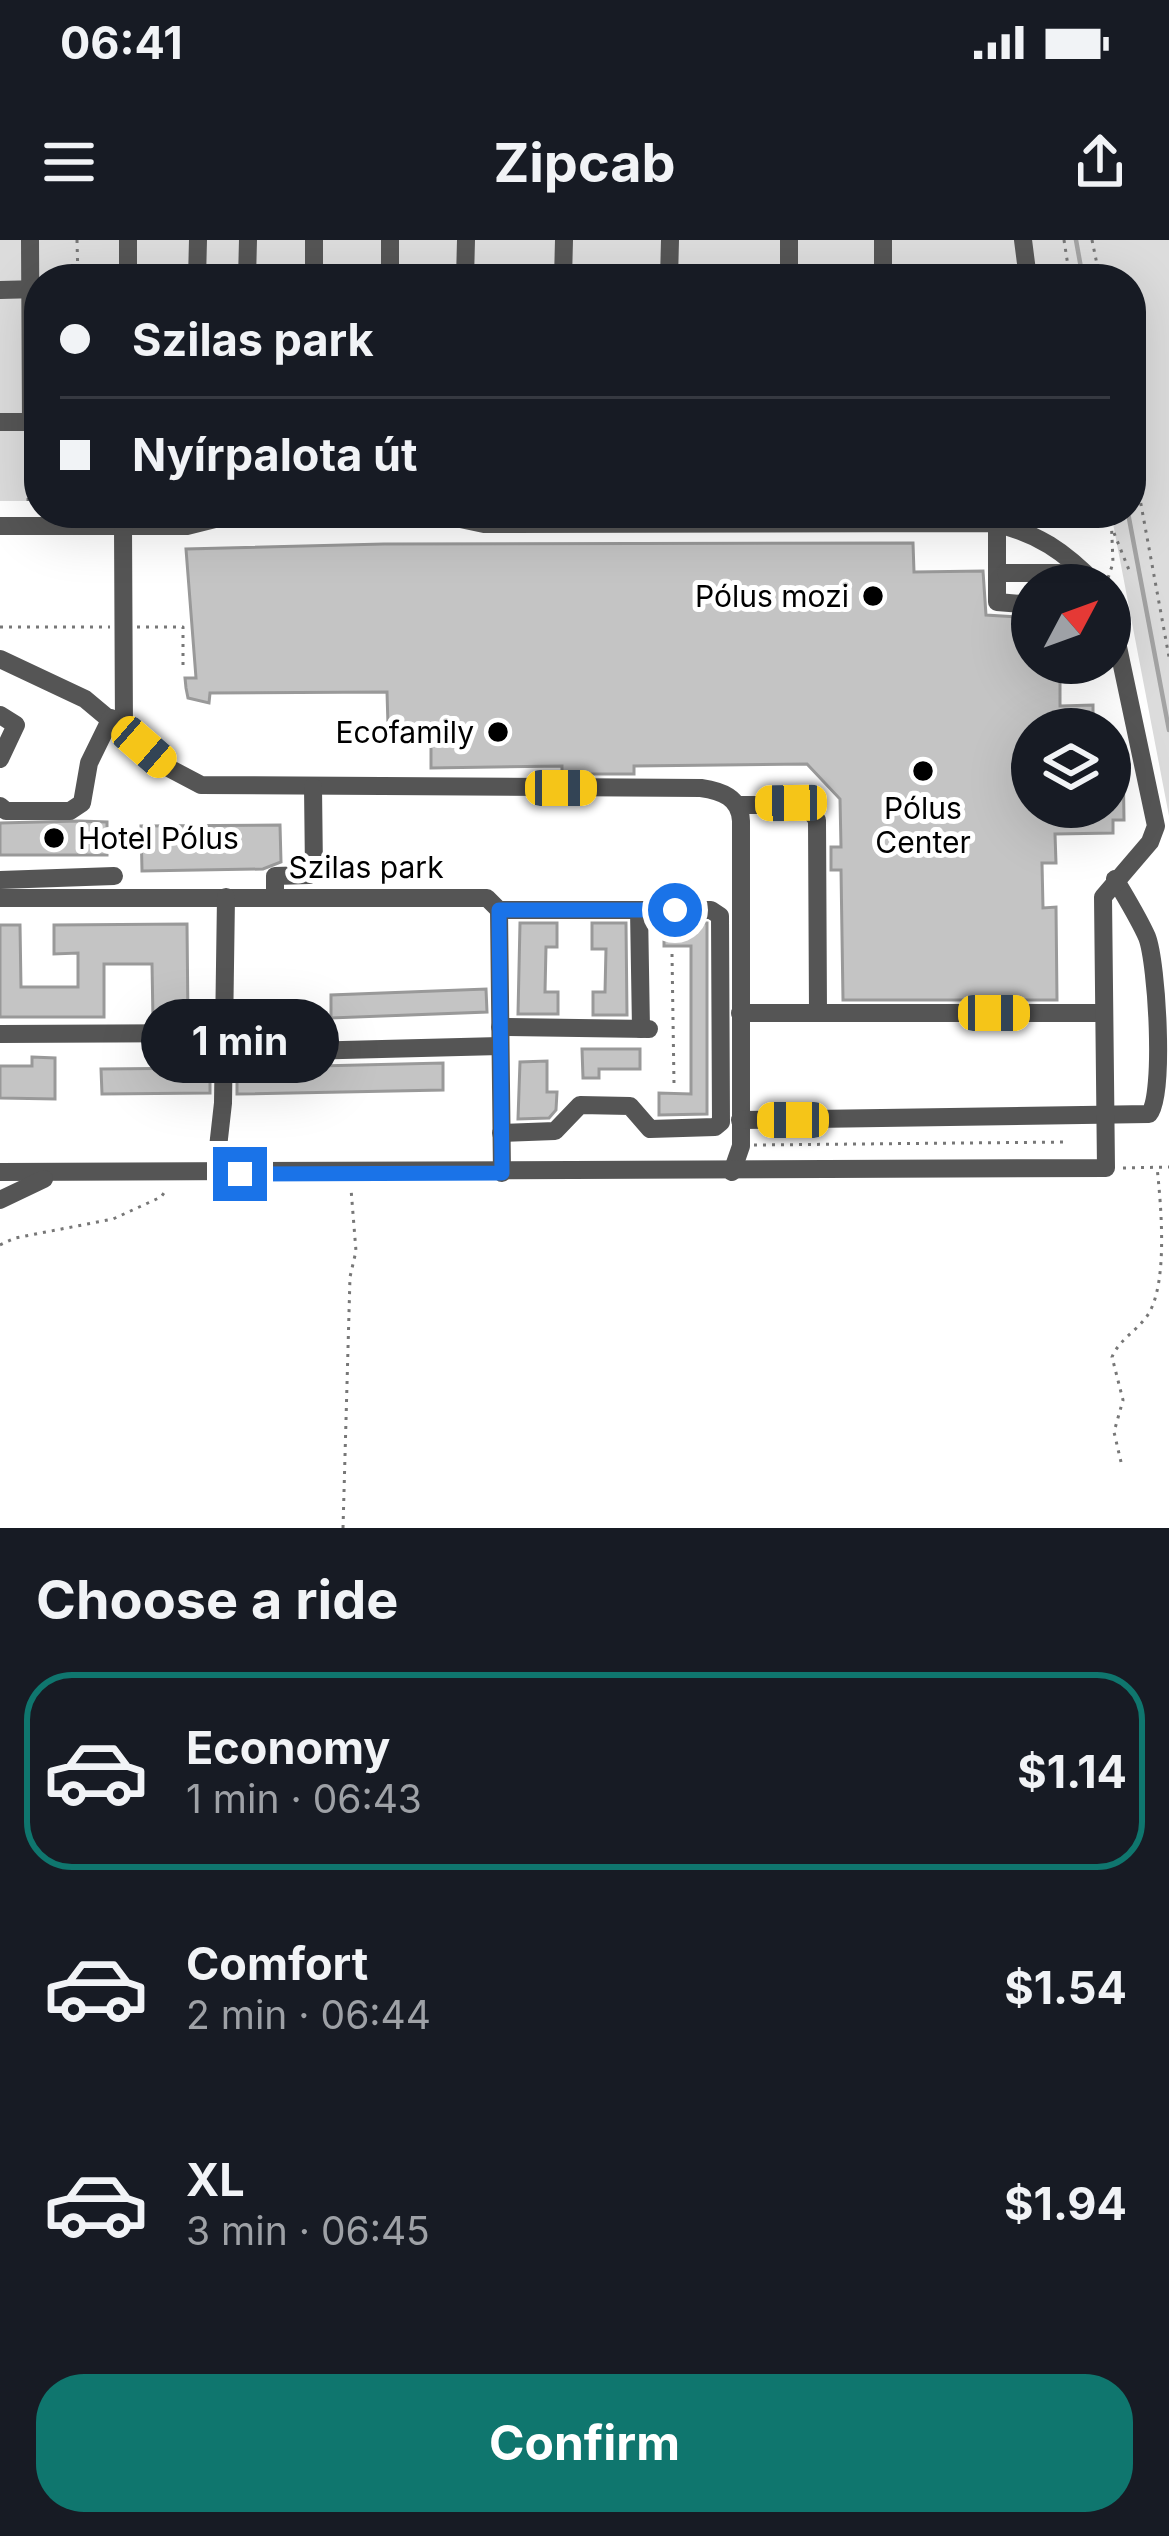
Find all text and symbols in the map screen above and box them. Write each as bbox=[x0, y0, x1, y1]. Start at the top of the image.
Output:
text: 06:41 bbox=[60, 15, 183, 70]
icon: menu bbox=[36, 129, 102, 195]
icon: share bbox=[1067, 129, 1133, 195]
text: Zipcab bbox=[493, 130, 676, 195]
text: Szilas park bbox=[132, 312, 374, 367]
text: Nyírpalota út bbox=[132, 427, 417, 482]
north arrow bbox=[1011, 564, 1131, 684]
map controls bbox=[1011, 564, 1131, 828]
place label: Pólus mozi bbox=[695, 578, 849, 614]
marker: Pólus mozi bbox=[860, 583, 886, 609]
button: layers bbox=[1011, 708, 1131, 828]
car bbox=[105, 710, 183, 784]
place label: Ecofamily bbox=[336, 714, 474, 750]
marker: Ecofamily bbox=[485, 719, 511, 745]
marker: Pólus Center bbox=[910, 758, 936, 784]
car bbox=[525, 770, 597, 806]
car bbox=[755, 784, 827, 822]
place label: Pólus Center bbox=[875, 790, 971, 860]
place label: Hotel Pólus bbox=[78, 820, 239, 856]
marker: Hotel Pólus bbox=[41, 825, 67, 851]
street label: Szilas park bbox=[288, 849, 444, 885]
route start bbox=[648, 883, 702, 937]
car bbox=[958, 995, 1030, 1031]
callout: 1 min bbox=[141, 1000, 339, 1084]
text: 1 min bbox=[192, 1017, 288, 1064]
car bbox=[757, 1102, 829, 1138]
route end bbox=[213, 1147, 267, 1201]
text: Choose a ride bbox=[36, 1567, 398, 1632]
icon: car bbox=[42, 1717, 150, 1825]
text: Economy bbox=[186, 1720, 390, 1775]
text: $1.14 bbox=[1017, 1744, 1127, 1799]
text: 1 min · 06:43 bbox=[186, 1775, 422, 1822]
icon: car bbox=[42, 1933, 150, 2041]
text: Comfort bbox=[186, 1936, 368, 1991]
text: $1.54 bbox=[1004, 1960, 1127, 2015]
text: 2 min · 06:44 bbox=[186, 1991, 431, 2038]
icon: car bbox=[42, 2149, 150, 2257]
text: XL bbox=[186, 2152, 245, 2207]
text: $1.94 bbox=[1004, 2176, 1127, 2231]
text: 3 min · 06:45 bbox=[186, 2207, 430, 2254]
button: Confirm bbox=[36, 2374, 1133, 2512]

